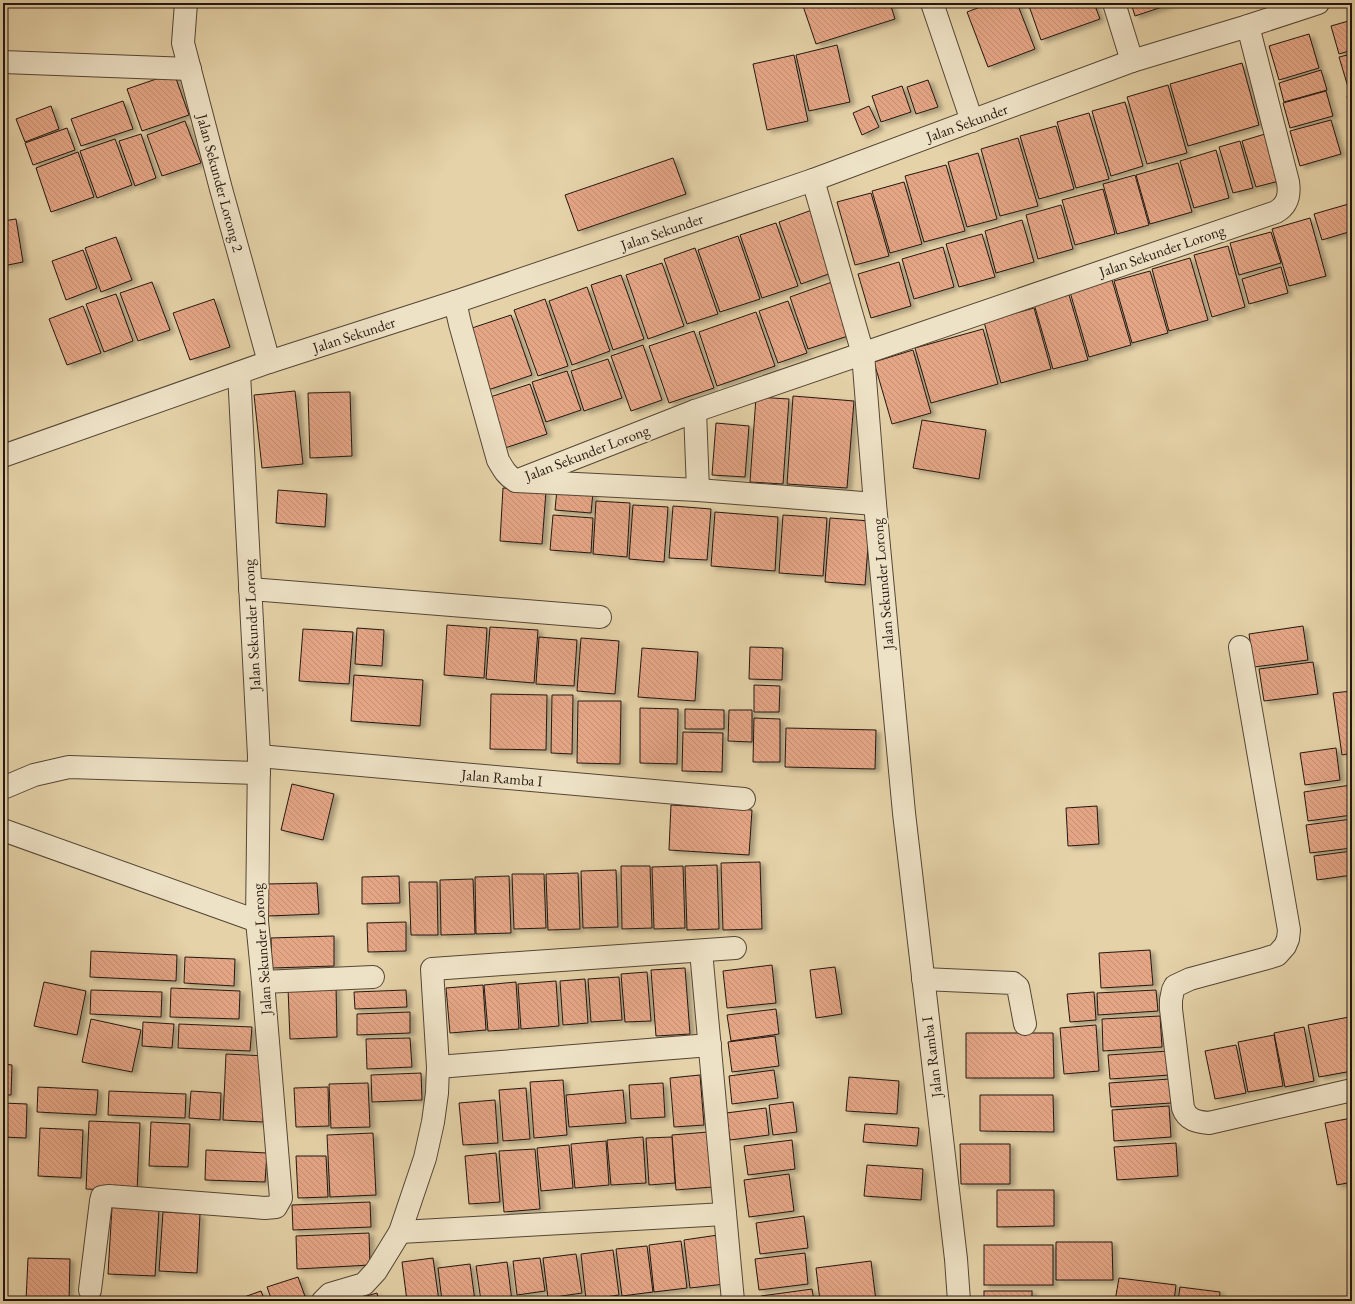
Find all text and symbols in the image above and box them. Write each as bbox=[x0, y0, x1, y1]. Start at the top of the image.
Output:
street label: Jalan Sekunder bbox=[921, 99, 1010, 147]
street label: Jalan Sekunder Lorong 2 bbox=[192, 110, 248, 255]
street label: Jalan Sekunder bbox=[616, 209, 705, 255]
street label: Jalan Sekunder Lorong bbox=[1095, 220, 1228, 282]
street label: Jalan Sekunder bbox=[308, 312, 398, 357]
street label: Jalan Sekunder Lorong bbox=[520, 420, 652, 486]
street label: Jalan Sekunder Lorong bbox=[867, 517, 898, 653]
street label: Jalan Sekunder Lorong bbox=[239, 558, 265, 693]
street label: Jalan Ramba I bbox=[459, 764, 543, 791]
street label: Jalan Sekunder Lorong bbox=[247, 882, 276, 1017]
street label: Jalan Ramba I bbox=[917, 1015, 946, 1101]

